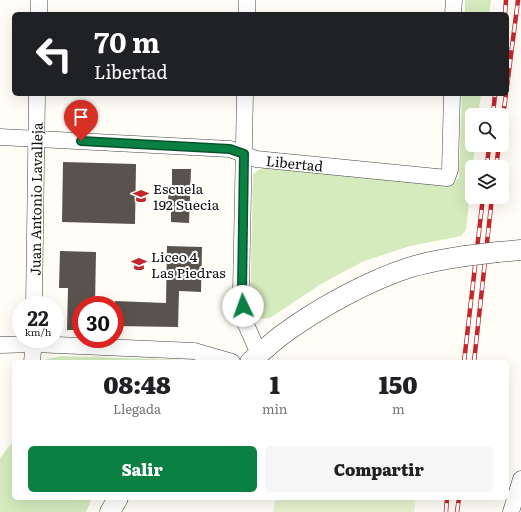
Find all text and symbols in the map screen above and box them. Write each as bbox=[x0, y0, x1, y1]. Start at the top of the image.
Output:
text: 70 m bbox=[94, 20, 160, 62]
icon: left bbox=[28, 28, 80, 80]
text: Libertad bbox=[94, 58, 167, 85]
pin bbox=[64, 100, 98, 141]
icon: arrive bbox=[70, 106, 92, 128]
map controls bbox=[465, 108, 509, 204]
button: search bbox=[465, 108, 509, 152]
street label: Juan Antonio Lavalleja bbox=[24, 122, 47, 276]
street label: Libertad bbox=[265, 150, 324, 176]
button: layers bbox=[465, 160, 509, 204]
place label: Escuela 192 Suecia bbox=[153, 178, 220, 214]
school or university icon: Escuela 192 Suecia bbox=[132, 187, 150, 205]
place label: Liceo 4 Las Piedras bbox=[151, 246, 226, 282]
school or university icon: Liceo 4 Las Piedras bbox=[130, 255, 148, 273]
position arrow bbox=[222, 285, 264, 327]
speed limit sign: 30 bbox=[72, 296, 124, 348]
text: 22 bbox=[27, 302, 49, 332]
text: km/h bbox=[25, 324, 51, 339]
text: 08:48 bbox=[103, 366, 171, 401]
text: 1 bbox=[270, 366, 280, 401]
text: 150 bbox=[379, 366, 418, 401]
text: Llegada bbox=[113, 399, 161, 418]
text: min bbox=[262, 399, 287, 418]
text: m bbox=[392, 399, 405, 418]
button: Salir bbox=[28, 446, 257, 492]
button: Compartir bbox=[265, 446, 493, 492]

